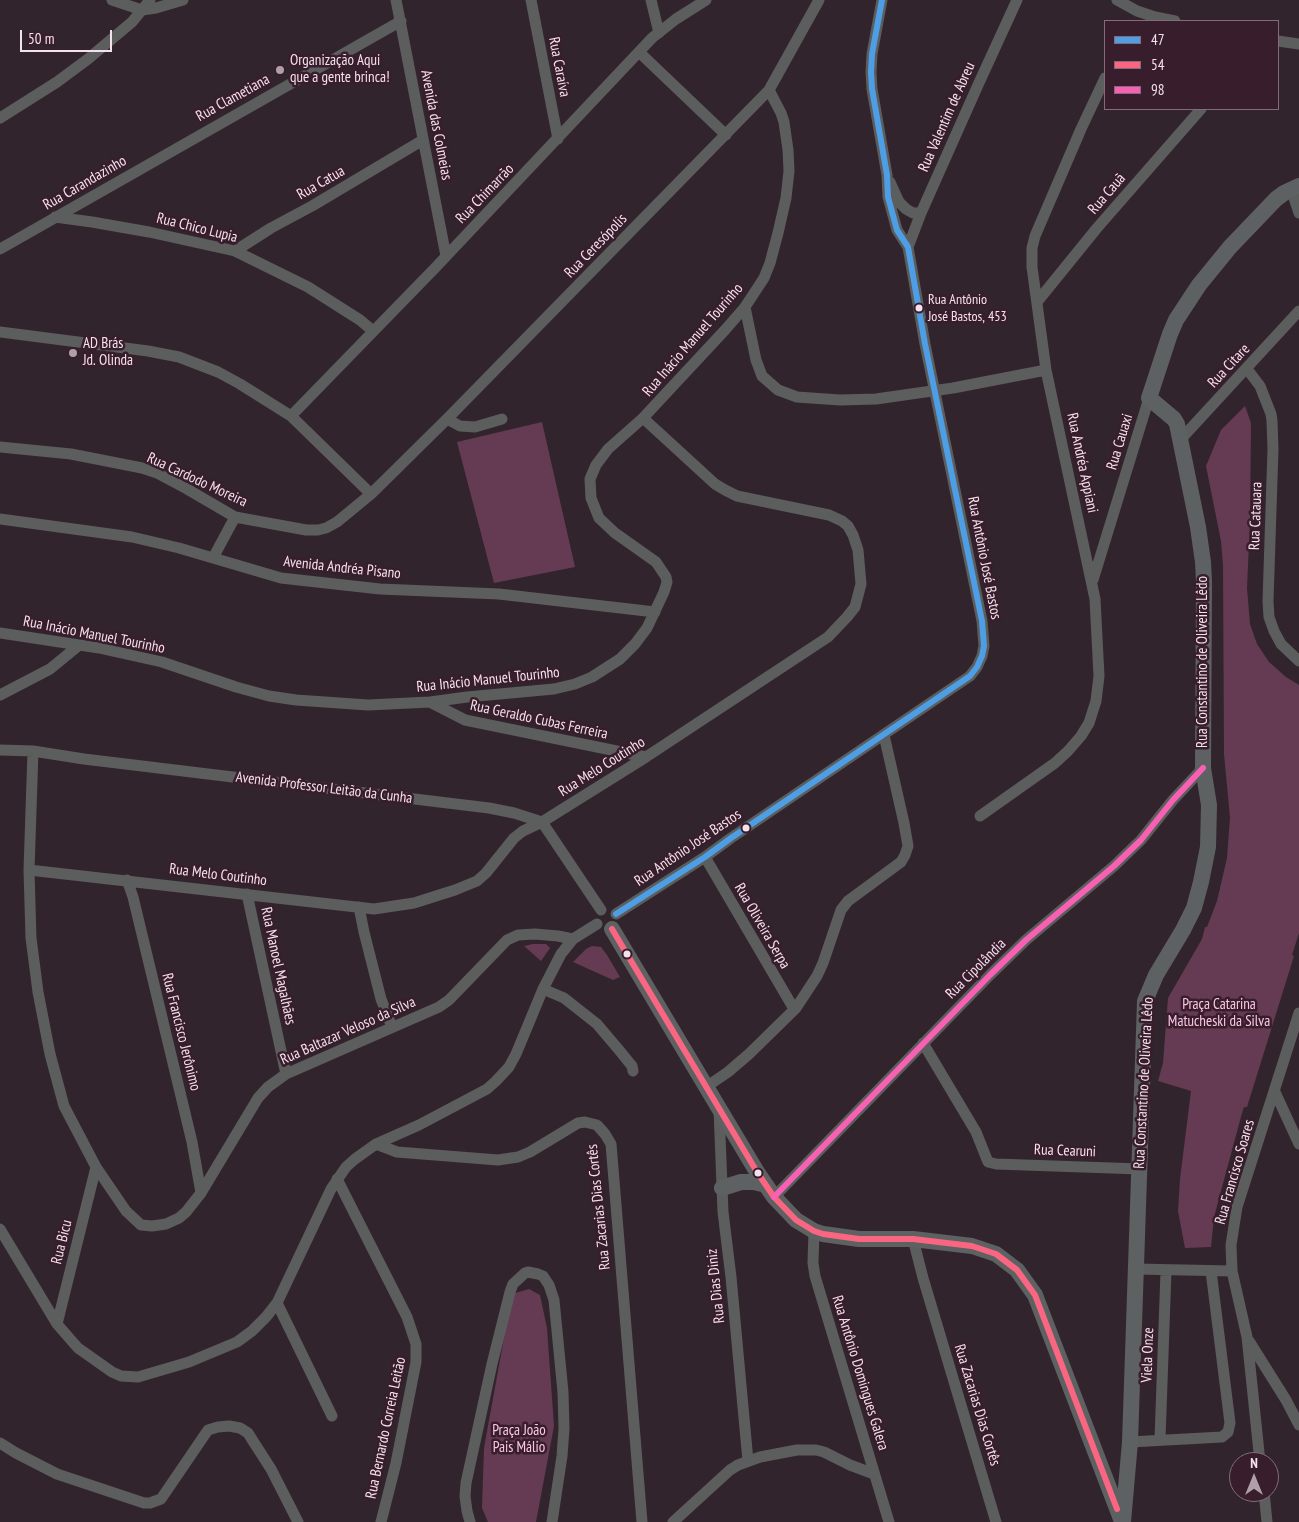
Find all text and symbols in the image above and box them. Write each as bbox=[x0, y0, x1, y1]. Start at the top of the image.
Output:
scale bar bbox=[22, 20, 115, 52]
legend bbox=[1104, 20, 1279, 110]
text: 50 m bbox=[28, 29, 54, 48]
text: 47 bbox=[1151, 30, 1165, 49]
street label: Rua Caraíva bbox=[544, 35, 574, 99]
place label: Organização Aqui que a gente brinca! bbox=[290, 52, 390, 87]
text: 54 bbox=[1151, 55, 1165, 74]
street label: Rua Valentim de Abreu bbox=[915, 59, 979, 175]
marker: Organização Aqui que a gente brinca! bbox=[274, 64, 286, 76]
street label: Avenida das Colmeias bbox=[417, 69, 455, 181]
street label: Rua Clametiana bbox=[193, 70, 273, 126]
text: 98 bbox=[1151, 80, 1165, 99]
street label: Rua Carandazinho bbox=[40, 152, 130, 214]
street label: Rua Chimarrão bbox=[452, 160, 518, 228]
street label: Rua Catua bbox=[294, 162, 348, 204]
street label: Rua Cauã bbox=[1084, 170, 1130, 218]
street label: Rua Chico Lupia bbox=[155, 209, 239, 247]
street label: Rua Ceresópolis bbox=[561, 210, 631, 282]
street label: Rua Inácio Manuel Tourinho bbox=[639, 280, 747, 400]
place label: Rua Antônio José Bastos, 453 bbox=[928, 292, 1007, 324]
marker: Rua Antônio José Bastos, 453 bbox=[914, 303, 924, 313]
place label: AD Brás Jd. Olinda bbox=[83, 335, 133, 370]
street label: Rua Citare bbox=[1204, 340, 1254, 392]
marker: AD Brás Jd. Olinda bbox=[67, 347, 79, 359]
street label: Rua Andréa Appiani bbox=[1063, 411, 1101, 515]
street label: Rua Cauaxi bbox=[1103, 412, 1137, 472]
street label: Rua Cardodo Moreira bbox=[144, 449, 250, 511]
street label: Rua Catauara bbox=[1246, 482, 1266, 550]
street label: Rua Antônio José Bastos bbox=[963, 495, 1005, 621]
street label: Avenida Andréa Pisano bbox=[282, 553, 402, 583]
street label: Rua Constantino de Oliveira Lêdo bbox=[1194, 576, 1212, 748]
street label: Rua Inácio Manuel Tourinho bbox=[22, 612, 166, 658]
street label: Rua Inácio Manuel Tourinho bbox=[415, 664, 561, 696]
street label: Rua Geraldo Cubas Ferreira bbox=[468, 697, 610, 743]
street label: Rua Melo Coutinho bbox=[556, 733, 648, 801]
street label: Avenida Professor Leitão da Cunha bbox=[235, 768, 413, 808]
street label: Rua Antônio José Bastos bbox=[631, 806, 745, 890]
unlabelled marker bbox=[741, 823, 751, 833]
street label: Rua Melo Coutinho bbox=[168, 860, 268, 890]
street label: Rua Oliveira Serpa bbox=[730, 880, 794, 972]
street label: Rua Manoel Magalhães bbox=[257, 906, 299, 1026]
street label: Rua Cipolândia bbox=[942, 935, 1010, 1003]
unlabelled marker bbox=[622, 949, 632, 959]
street label: Rua Francisco Jerônimo bbox=[158, 971, 204, 1093]
street label: Rua Baltazar Veloso da Silva bbox=[278, 993, 418, 1069]
park label: Praça Catarina Matucheski da Silva bbox=[1168, 996, 1270, 1031]
street label: Rua Constantino de Oliveira Lêdo bbox=[1131, 997, 1157, 1169]
street label: Rua Francisco Soares bbox=[1211, 1117, 1259, 1227]
street label: Rua Cearuni bbox=[1034, 1141, 1096, 1161]
street label: Rua Zacarias Dias Cortês bbox=[583, 1143, 615, 1271]
unlabelled marker bbox=[753, 1168, 763, 1178]
street label: Rua Bicu bbox=[48, 1218, 76, 1266]
street label: Rua Dias Diniz bbox=[703, 1248, 729, 1324]
street label: Rua Antônio Domingues Galera bbox=[828, 1293, 892, 1453]
street label: Viela Onze bbox=[1138, 1327, 1158, 1383]
street label: Rua Zacarias Dias Cortês bbox=[950, 1342, 1004, 1468]
street label: Rua Bernardo Correia Leitão bbox=[362, 1355, 410, 1501]
park label: Praça João Pais Málio bbox=[492, 1422, 546, 1457]
north arrow bbox=[1229, 1452, 1279, 1502]
text: N bbox=[1250, 1454, 1258, 1472]

